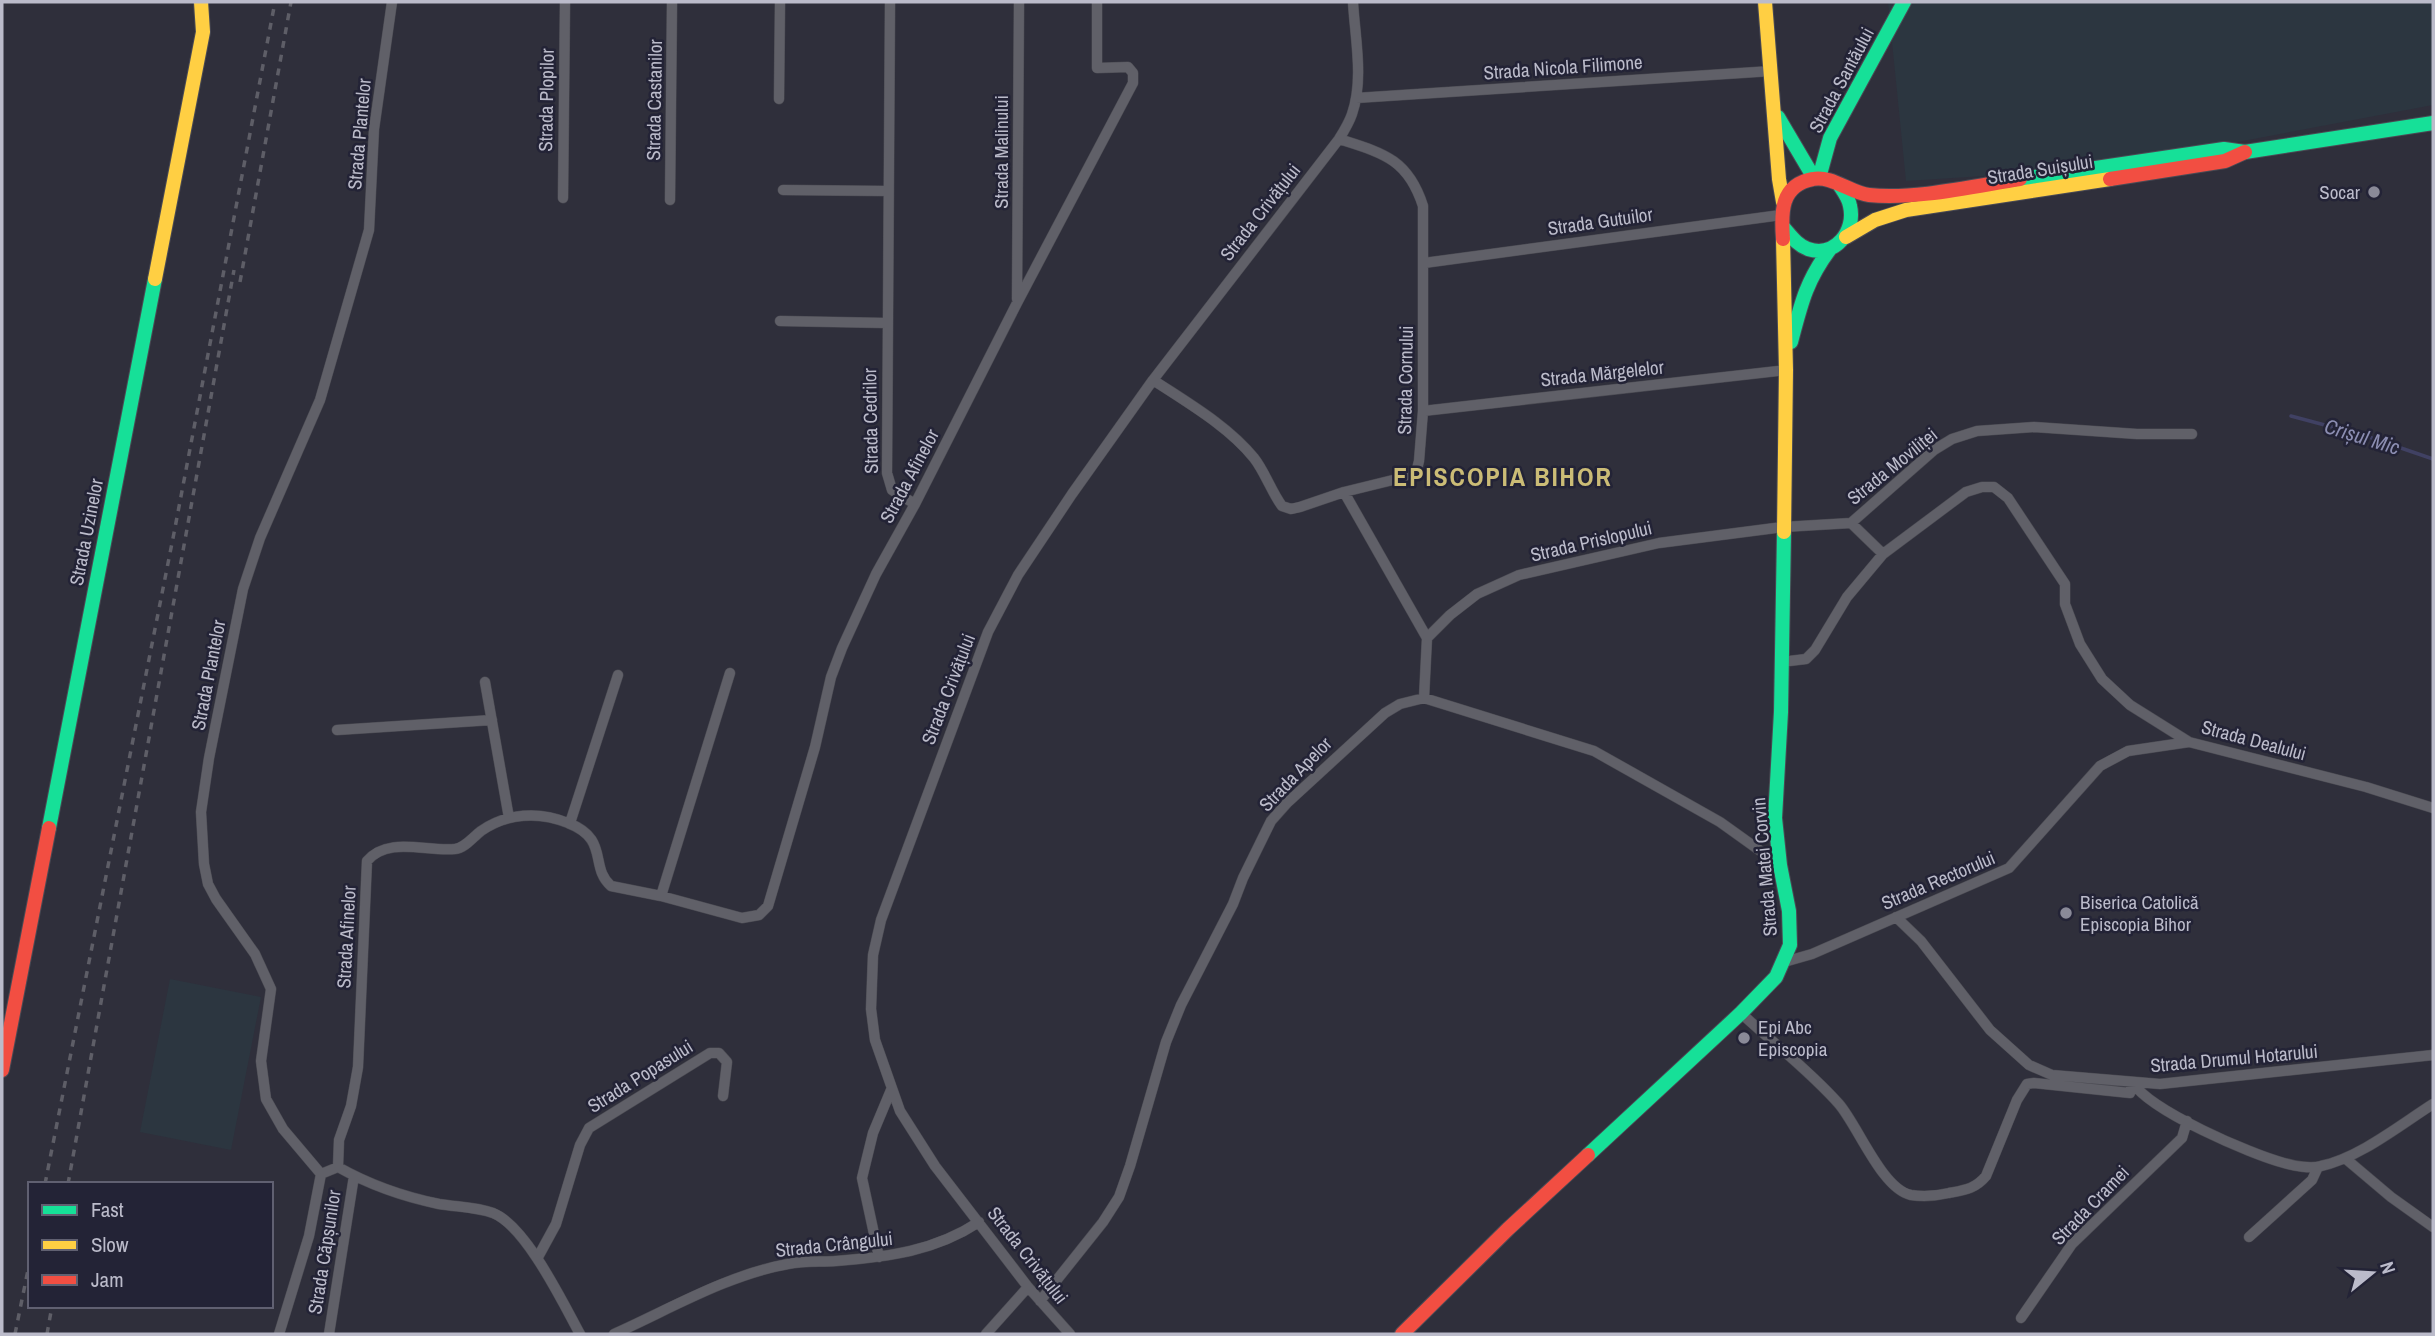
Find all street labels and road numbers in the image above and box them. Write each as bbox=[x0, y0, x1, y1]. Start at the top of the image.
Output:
street label: Strada Santăului bbox=[1802, 23, 1880, 137]
street label: Strada Castanilor bbox=[640, 38, 668, 161]
street label: Strada Plopilor bbox=[532, 47, 560, 152]
street label: Strada Nicola Filimone bbox=[1483, 48, 1643, 86]
street label: Strada Plantelor bbox=[341, 76, 377, 191]
street label: Strada Malinului bbox=[988, 95, 1014, 209]
street label: Strada Suișului bbox=[1985, 148, 2095, 190]
street label: Strada Crivățului bbox=[1214, 158, 1306, 266]
street label: Strada Gutuilor bbox=[1546, 201, 1655, 241]
street label: Strada Cornului bbox=[1391, 325, 1419, 435]
street label: Strada Mărgelelor bbox=[1539, 354, 1666, 392]
street label: Strada Cedrilor bbox=[856, 367, 884, 474]
street label: Strada Moviliței bbox=[1841, 422, 1943, 510]
street label: Strada Afinelor bbox=[873, 424, 945, 528]
street label: Strada Uzinelor bbox=[63, 476, 109, 588]
street label: Strada Prislopului bbox=[1528, 514, 1654, 568]
street label: Strada Plantelor bbox=[185, 617, 232, 732]
street label: Strada Crivățului bbox=[915, 630, 981, 748]
street label: Strada Dealului bbox=[2199, 714, 2309, 766]
street label: Strada Apelor bbox=[1253, 730, 1338, 817]
street label: Strada Matei Corvin bbox=[1745, 796, 1783, 938]
street label: Strada Rectorului bbox=[1877, 844, 1999, 916]
street label: Strada Afinelor bbox=[330, 884, 362, 989]
street label: Strada Popasului bbox=[582, 1033, 698, 1119]
street label: Strada Drumul Hotarului bbox=[2149, 1038, 2319, 1078]
street label: Strada Cramei bbox=[2045, 1160, 2135, 1250]
street label: Strada Căpșunilor bbox=[301, 1187, 347, 1316]
street label: Strada Crivățului bbox=[982, 1201, 1074, 1309]
street label: Strada Crângului bbox=[774, 1225, 894, 1263]

